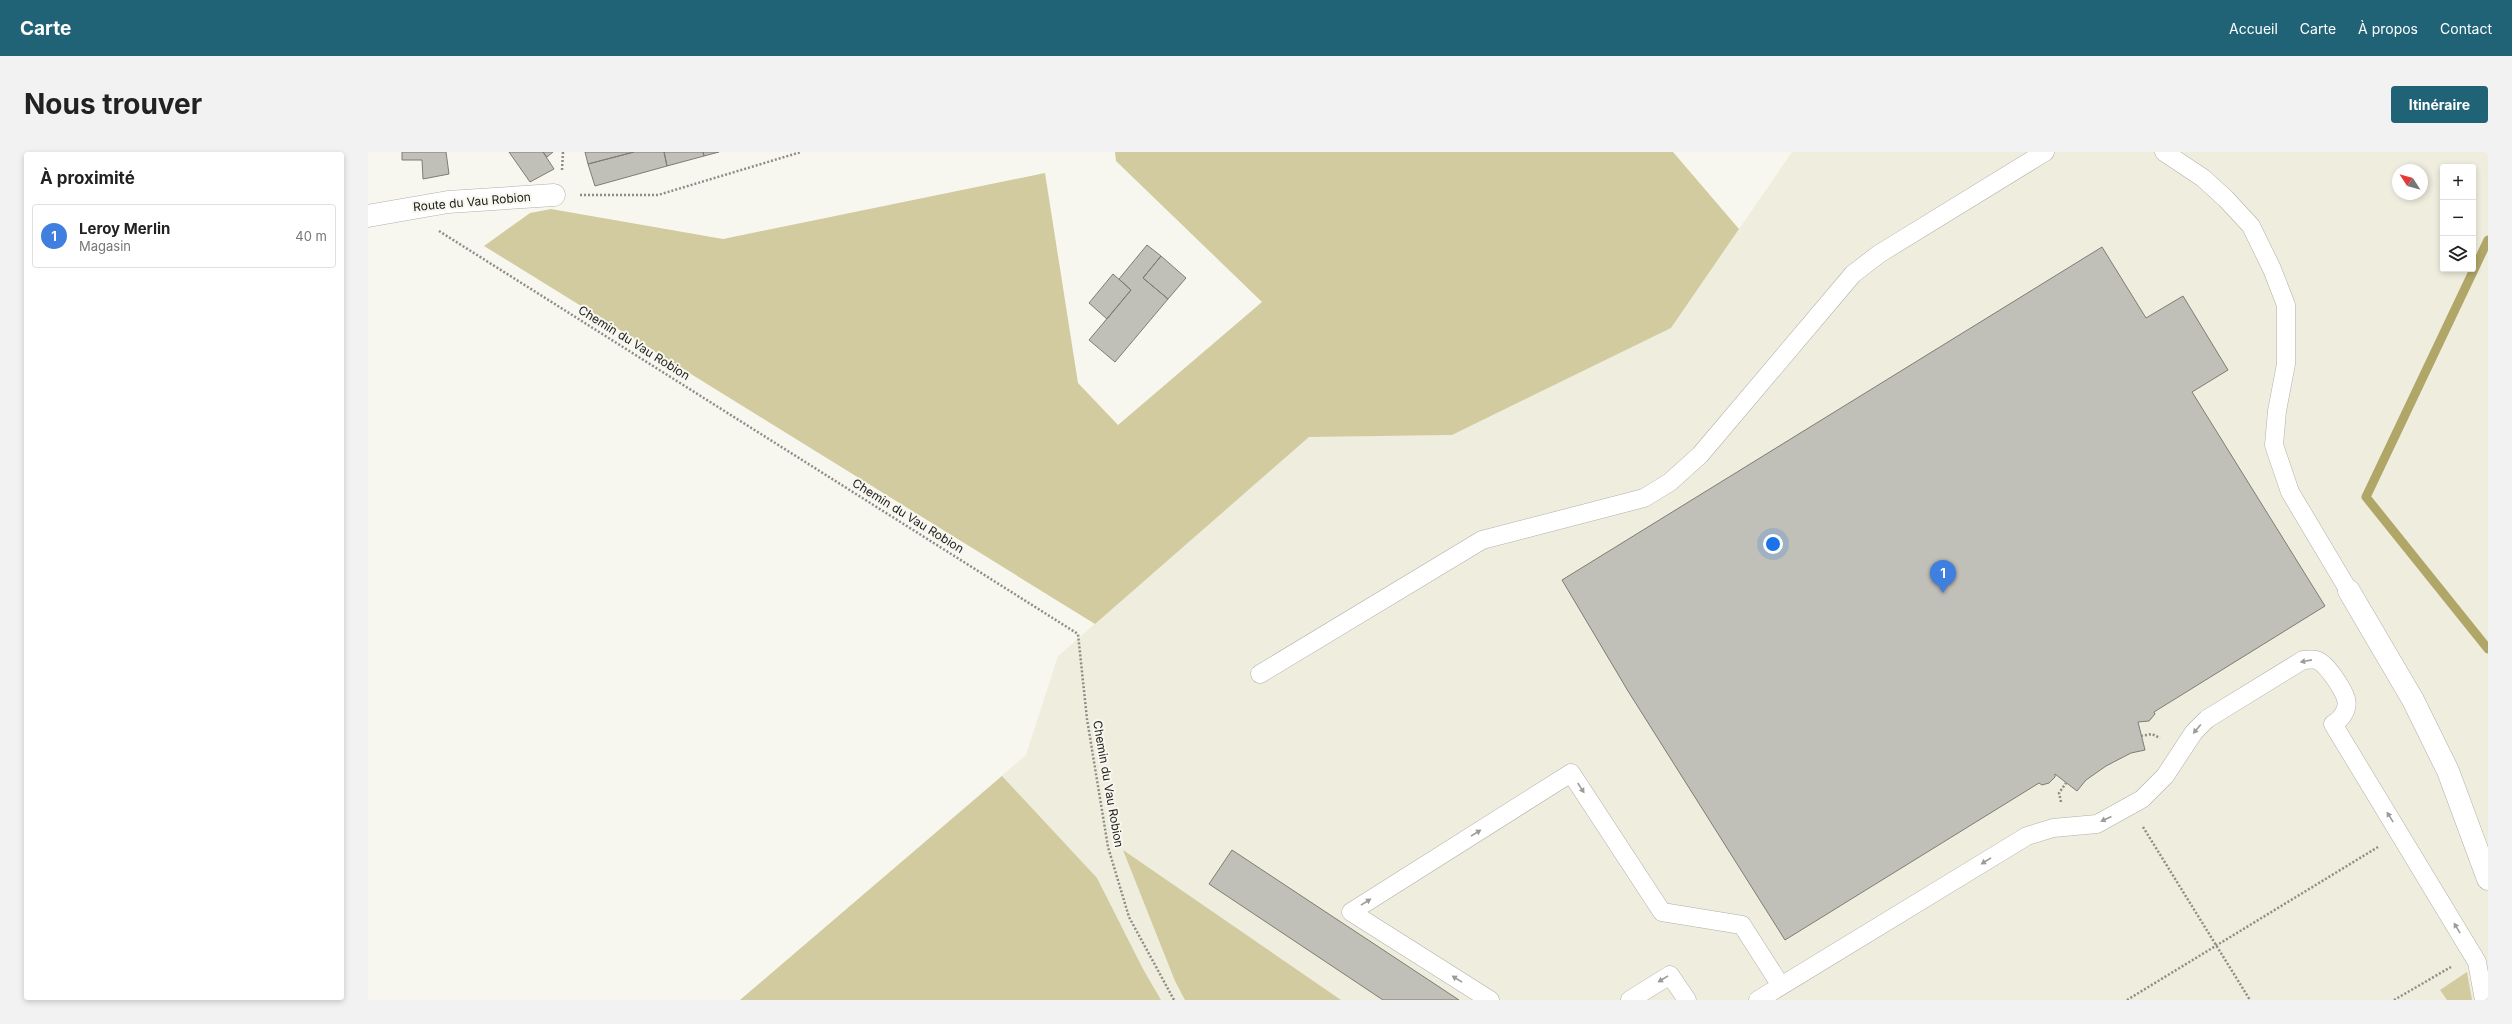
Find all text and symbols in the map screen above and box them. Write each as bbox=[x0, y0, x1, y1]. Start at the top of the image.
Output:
text: Carte bbox=[20, 17, 71, 40]
text: Accueil bbox=[2229, 20, 2278, 37]
text: Carte bbox=[2300, 20, 2336, 37]
text: À propos bbox=[2358, 20, 2418, 37]
text: Contact bbox=[2440, 20, 2492, 37]
button: Itinéraire bbox=[2391, 86, 2488, 123]
text: Nous trouver bbox=[24, 87, 202, 121]
north arrow bbox=[2392, 164, 2428, 200]
map controls bbox=[2440, 164, 2476, 272]
button: + bbox=[2440, 164, 2476, 200]
text: À proximité bbox=[40, 168, 135, 188]
street label: Route du Vau Robion bbox=[413, 189, 531, 214]
button: − bbox=[2440, 200, 2476, 236]
text: Leroy Merlin bbox=[79, 219, 170, 238]
text: 1 bbox=[51, 228, 57, 244]
text: 40 m bbox=[295, 228, 327, 244]
button: layers bbox=[2440, 236, 2476, 272]
text: Magasin bbox=[79, 238, 131, 254]
street label: Chemin du Vau Robion bbox=[576, 302, 693, 383]
street label: Chemin du Vau Robion bbox=[850, 475, 967, 556]
your location bbox=[1763, 534, 1783, 554]
pin: 1 bbox=[1930, 560, 1956, 593]
one-way arrow bbox=[2300, 659, 2313, 665]
street label: Chemin du Vau Robion bbox=[1090, 719, 1127, 849]
one-way arrow bbox=[2192, 724, 2201, 735]
one-way arrow bbox=[1577, 783, 1585, 793]
one-way arrow bbox=[2386, 811, 2393, 823]
one-way arrow bbox=[2101, 816, 2112, 822]
one-way arrow bbox=[1471, 829, 1481, 837]
one-way arrow bbox=[1980, 858, 1992, 865]
one-way arrow bbox=[1360, 899, 1372, 906]
one-way arrow bbox=[2453, 923, 2461, 933]
one-way arrow bbox=[1452, 975, 1462, 983]
one-way arrow bbox=[1657, 976, 1669, 983]

